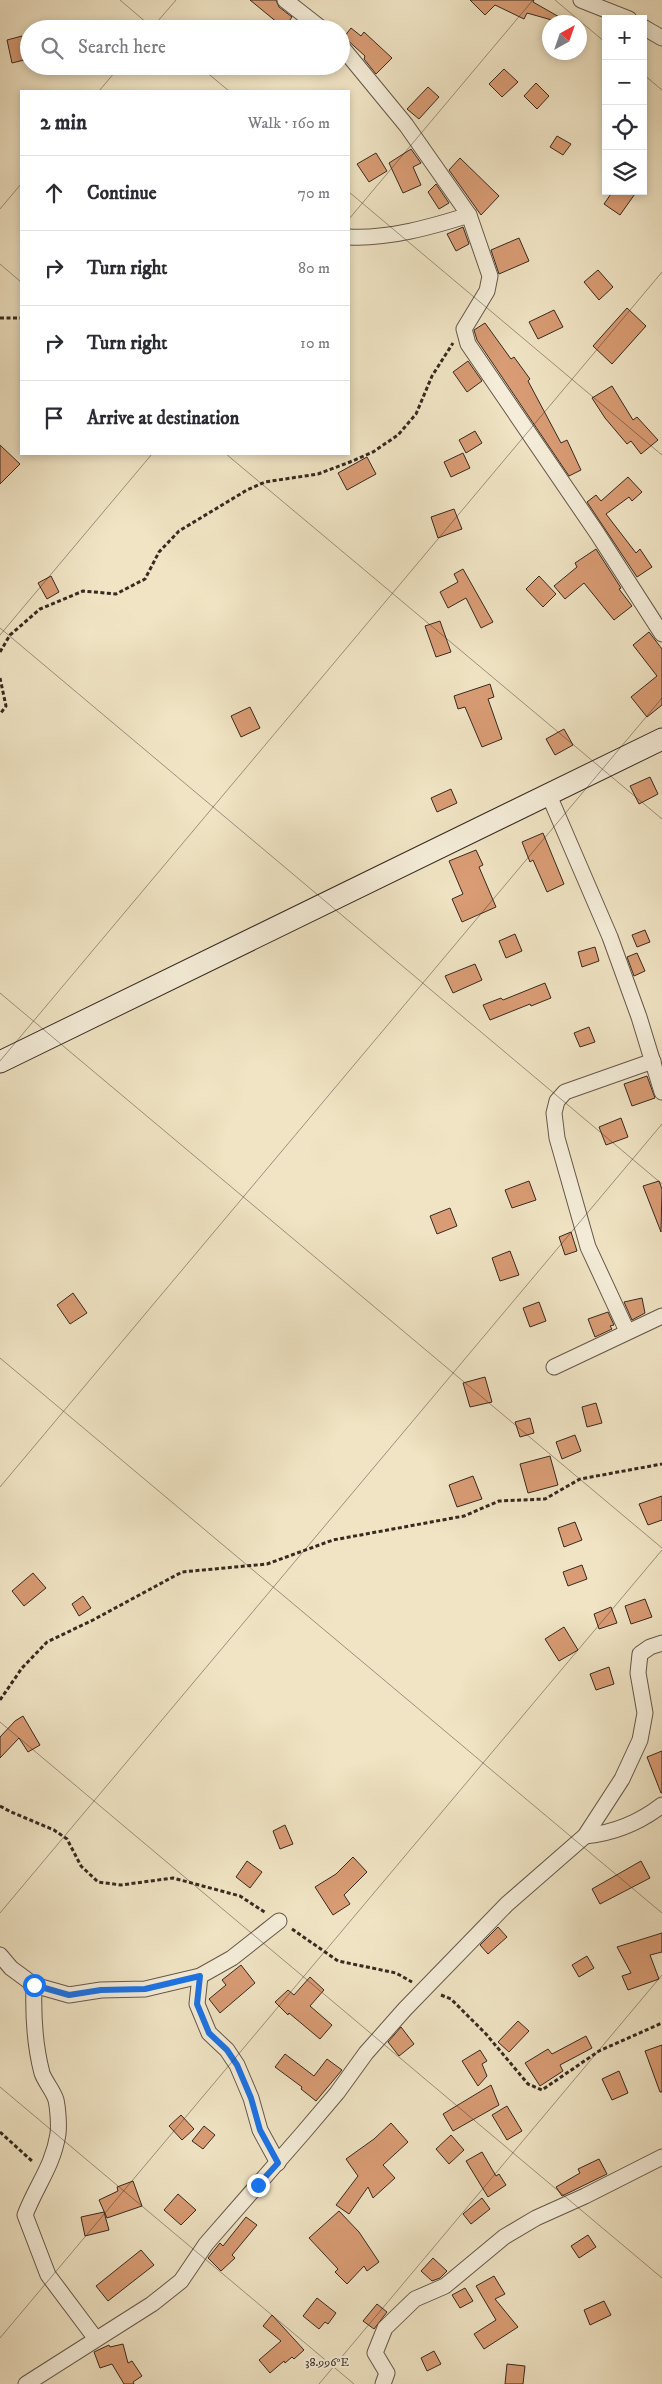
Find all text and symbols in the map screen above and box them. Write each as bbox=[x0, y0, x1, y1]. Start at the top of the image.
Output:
north arrow bbox=[542, 15, 587, 60]
map controls bbox=[602, 15, 647, 195]
button: + bbox=[602, 15, 647, 60]
search box bbox=[20, 20, 350, 75]
icon: search bbox=[38, 34, 66, 62]
text: Search here bbox=[78, 36, 166, 59]
button: − bbox=[602, 60, 647, 105]
button: locate bbox=[602, 105, 647, 150]
text: 2 min bbox=[40, 110, 87, 136]
text: Walk · 160 m bbox=[248, 113, 330, 133]
button: layers bbox=[602, 150, 647, 195]
icon: ahead bbox=[40, 179, 68, 207]
text: Continue bbox=[87, 182, 157, 205]
text: 70 m bbox=[298, 183, 330, 203]
icon: right bbox=[40, 254, 68, 282]
text: Turn right bbox=[87, 257, 167, 280]
text: 80 m bbox=[298, 258, 330, 278]
icon: right bbox=[40, 329, 68, 357]
text: Turn right bbox=[87, 332, 167, 355]
text: 10 m bbox=[300, 333, 330, 353]
icon: arrive bbox=[40, 404, 68, 432]
text: Arrive at destination bbox=[87, 407, 239, 430]
route start bbox=[23, 1974, 46, 1997]
route end bbox=[247, 2174, 270, 2197]
text: 38.996°E bbox=[305, 2355, 349, 2370]

